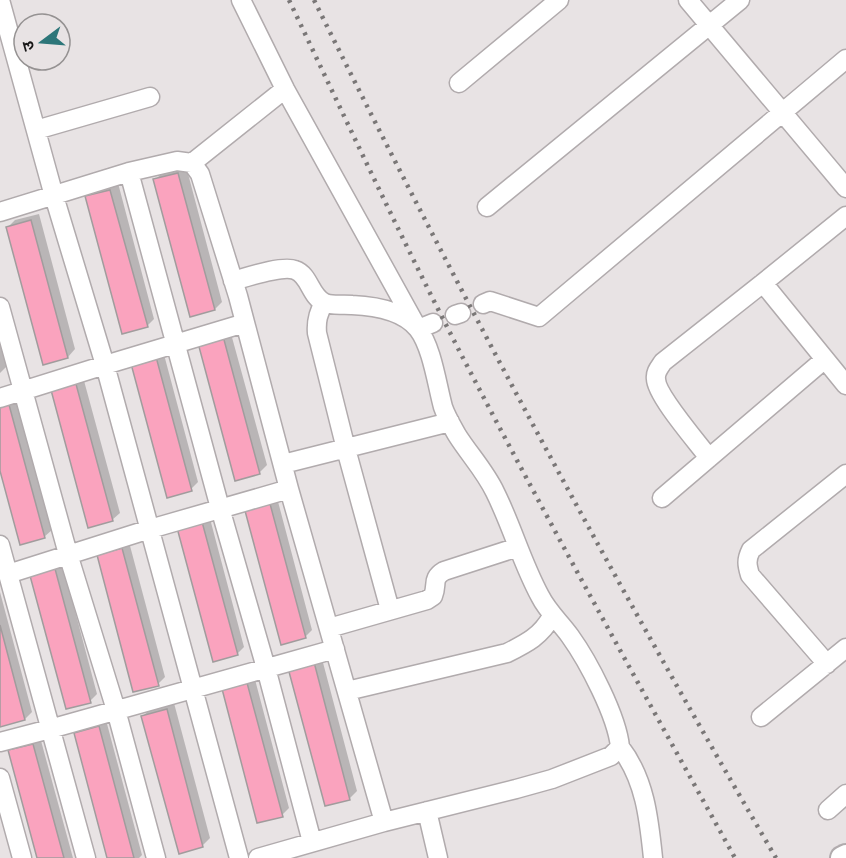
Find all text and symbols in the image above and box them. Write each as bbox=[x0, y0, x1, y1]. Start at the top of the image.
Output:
north arrow bbox=[12, 12, 72, 72]
text: उ bbox=[17, 38, 40, 53]

